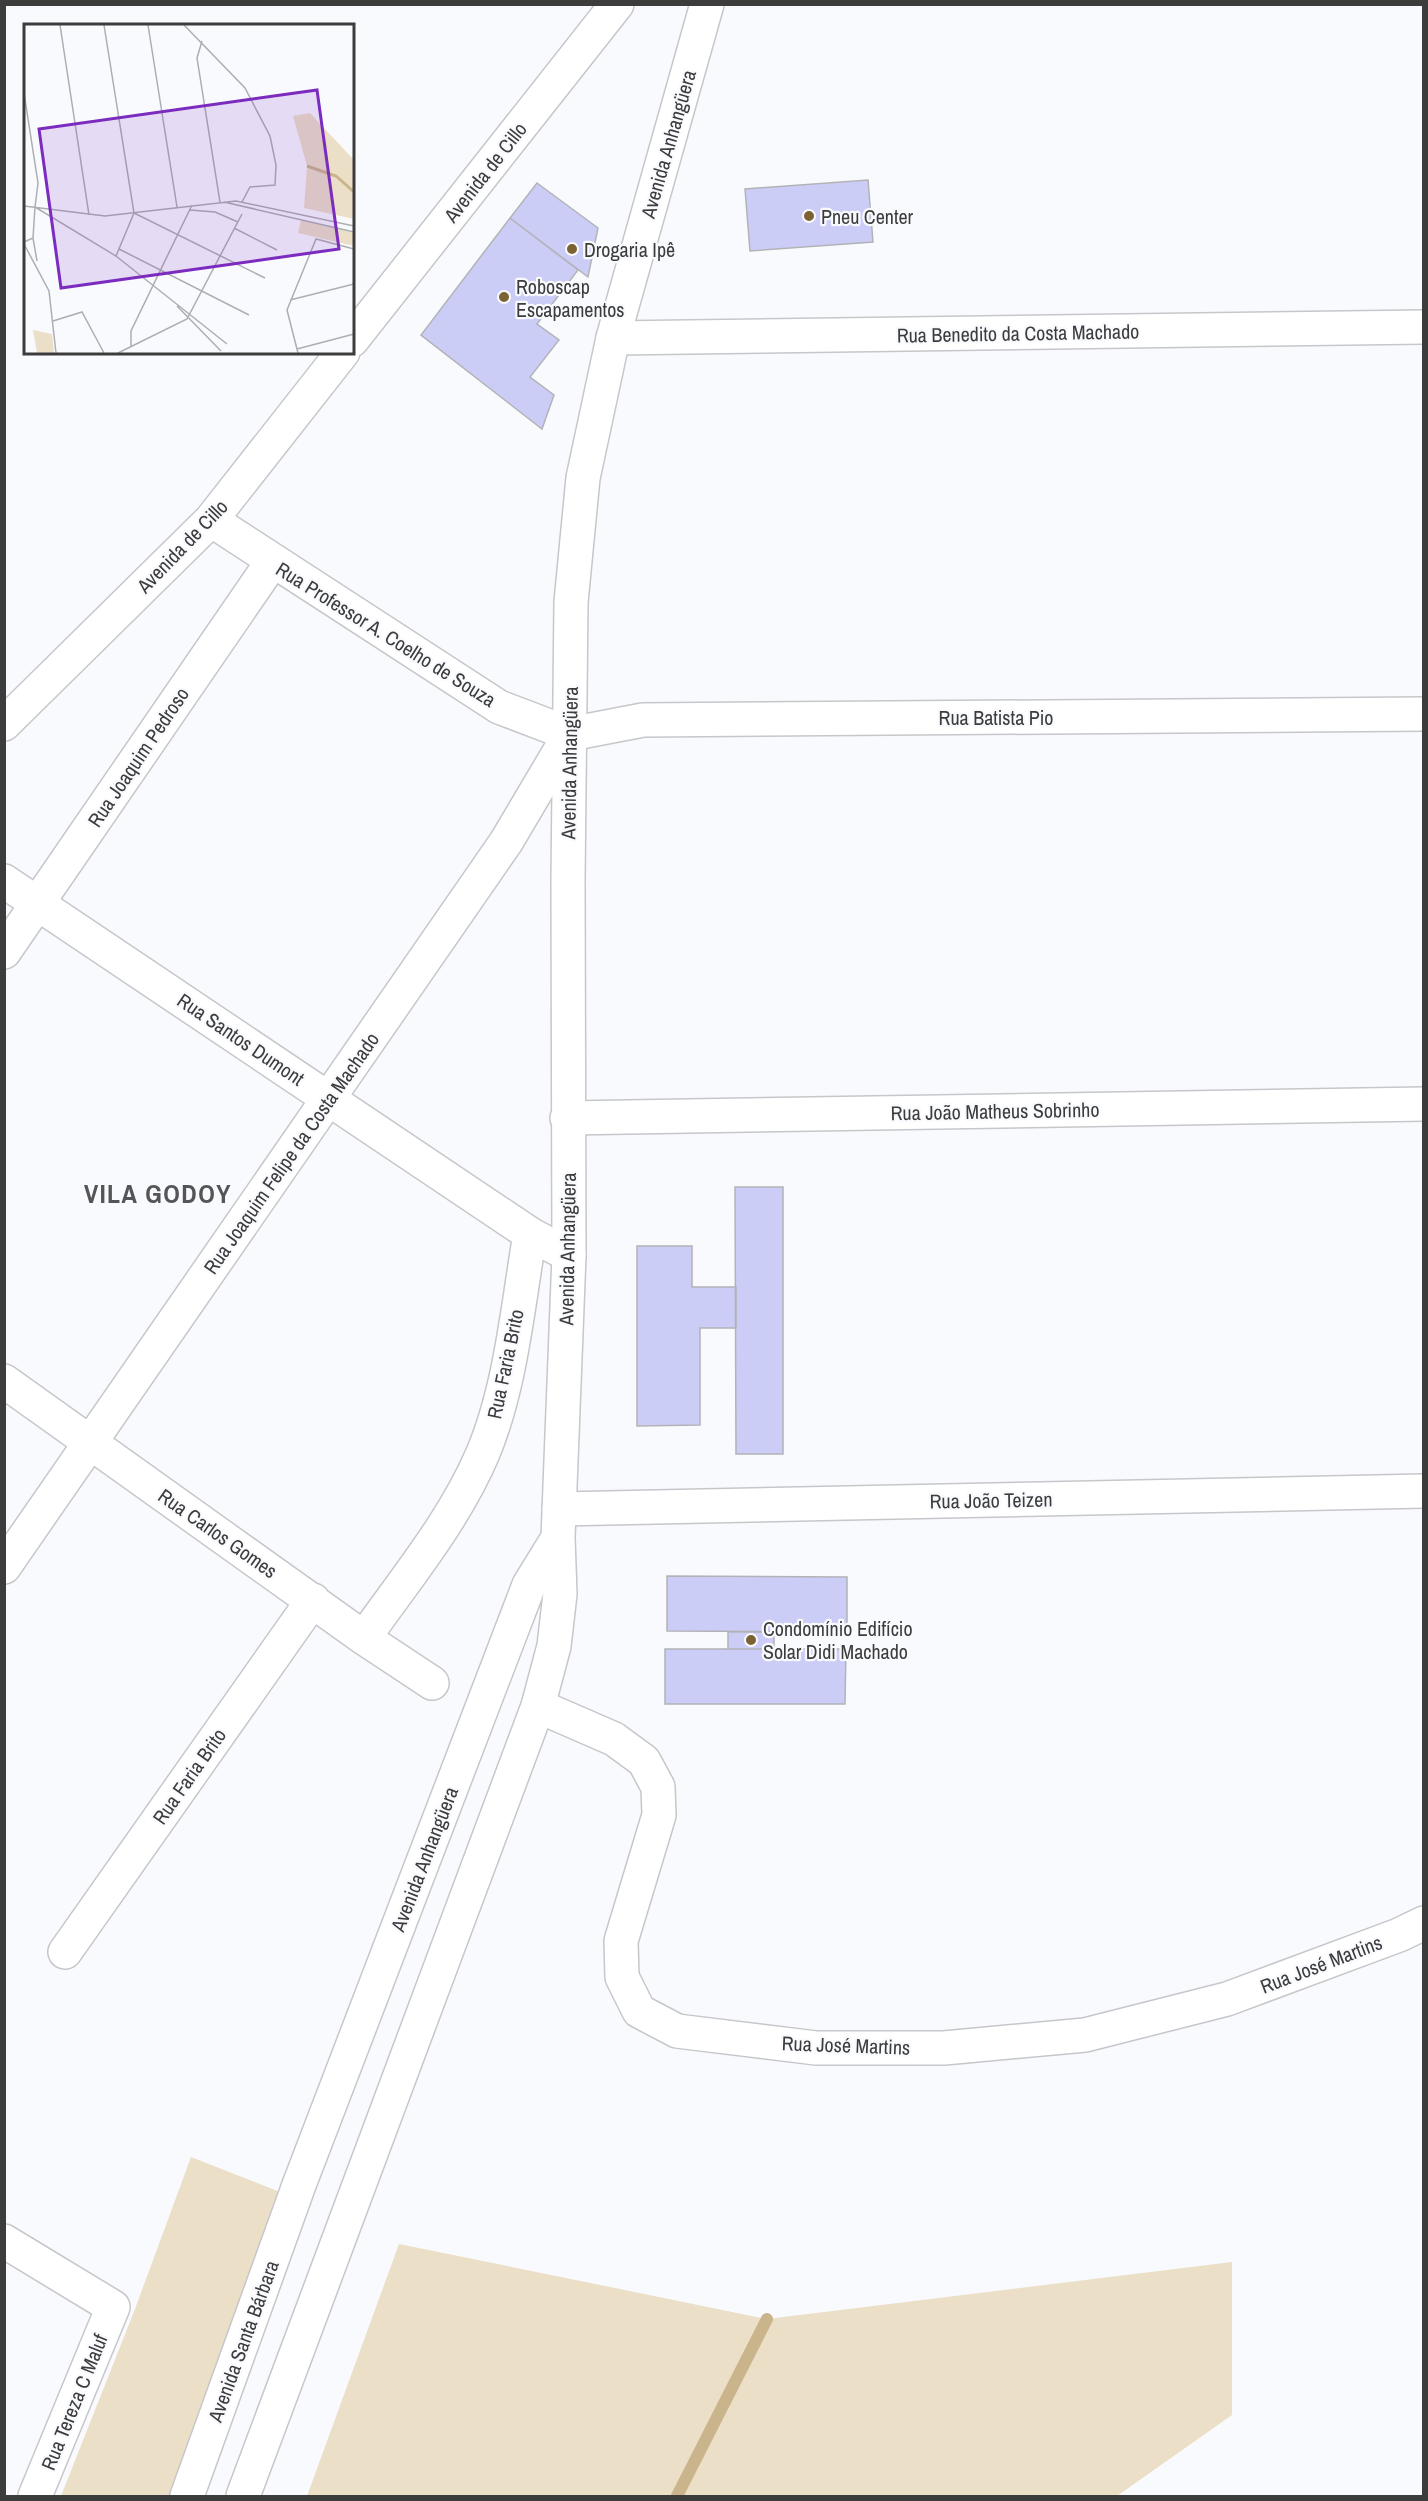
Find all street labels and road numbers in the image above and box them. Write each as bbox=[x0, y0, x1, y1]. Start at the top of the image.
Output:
street label: Avenida Anhangüera bbox=[634, 67, 702, 222]
street label: Avenida de Cillo bbox=[437, 116, 533, 228]
street label: Rua Benedito da Costa Machado bbox=[897, 317, 1139, 349]
street label: Avenida de Cillo bbox=[130, 493, 233, 599]
street label: Rua Professor A. Coelho de Souza bbox=[271, 555, 501, 713]
street label: Rua Joaquim Pedroso bbox=[81, 682, 195, 832]
street label: Avenida Anhangüera bbox=[554, 686, 584, 841]
street label: Rua Batista Pio bbox=[939, 704, 1053, 731]
street label: Rua Santos Dumont bbox=[172, 987, 310, 1092]
street label: Rua Joaquim Felipe da Costa Machado bbox=[197, 1027, 385, 1279]
street label: Rua João Matheus Sobrinho bbox=[890, 1096, 1100, 1126]
street label: Avenida Anhangüera bbox=[552, 1172, 582, 1327]
street label: Rua Faria Brito bbox=[480, 1307, 530, 1421]
street label: Rua Carlos Gomes bbox=[153, 1482, 283, 1584]
street label: Rua João Teizen bbox=[929, 1485, 1053, 1515]
street label: Rua Faria Brito bbox=[146, 1723, 232, 1829]
street label: Avenida Anhangüera bbox=[384, 1783, 464, 1936]
street label: Rua José Martins bbox=[1256, 1928, 1386, 2000]
street label: Rua José Martins bbox=[781, 2029, 911, 2061]
street label: Avenida Santa Bárbara bbox=[201, 2256, 285, 2427]
street label: Rua Tereza C Maluf bbox=[34, 2329, 114, 2474]

